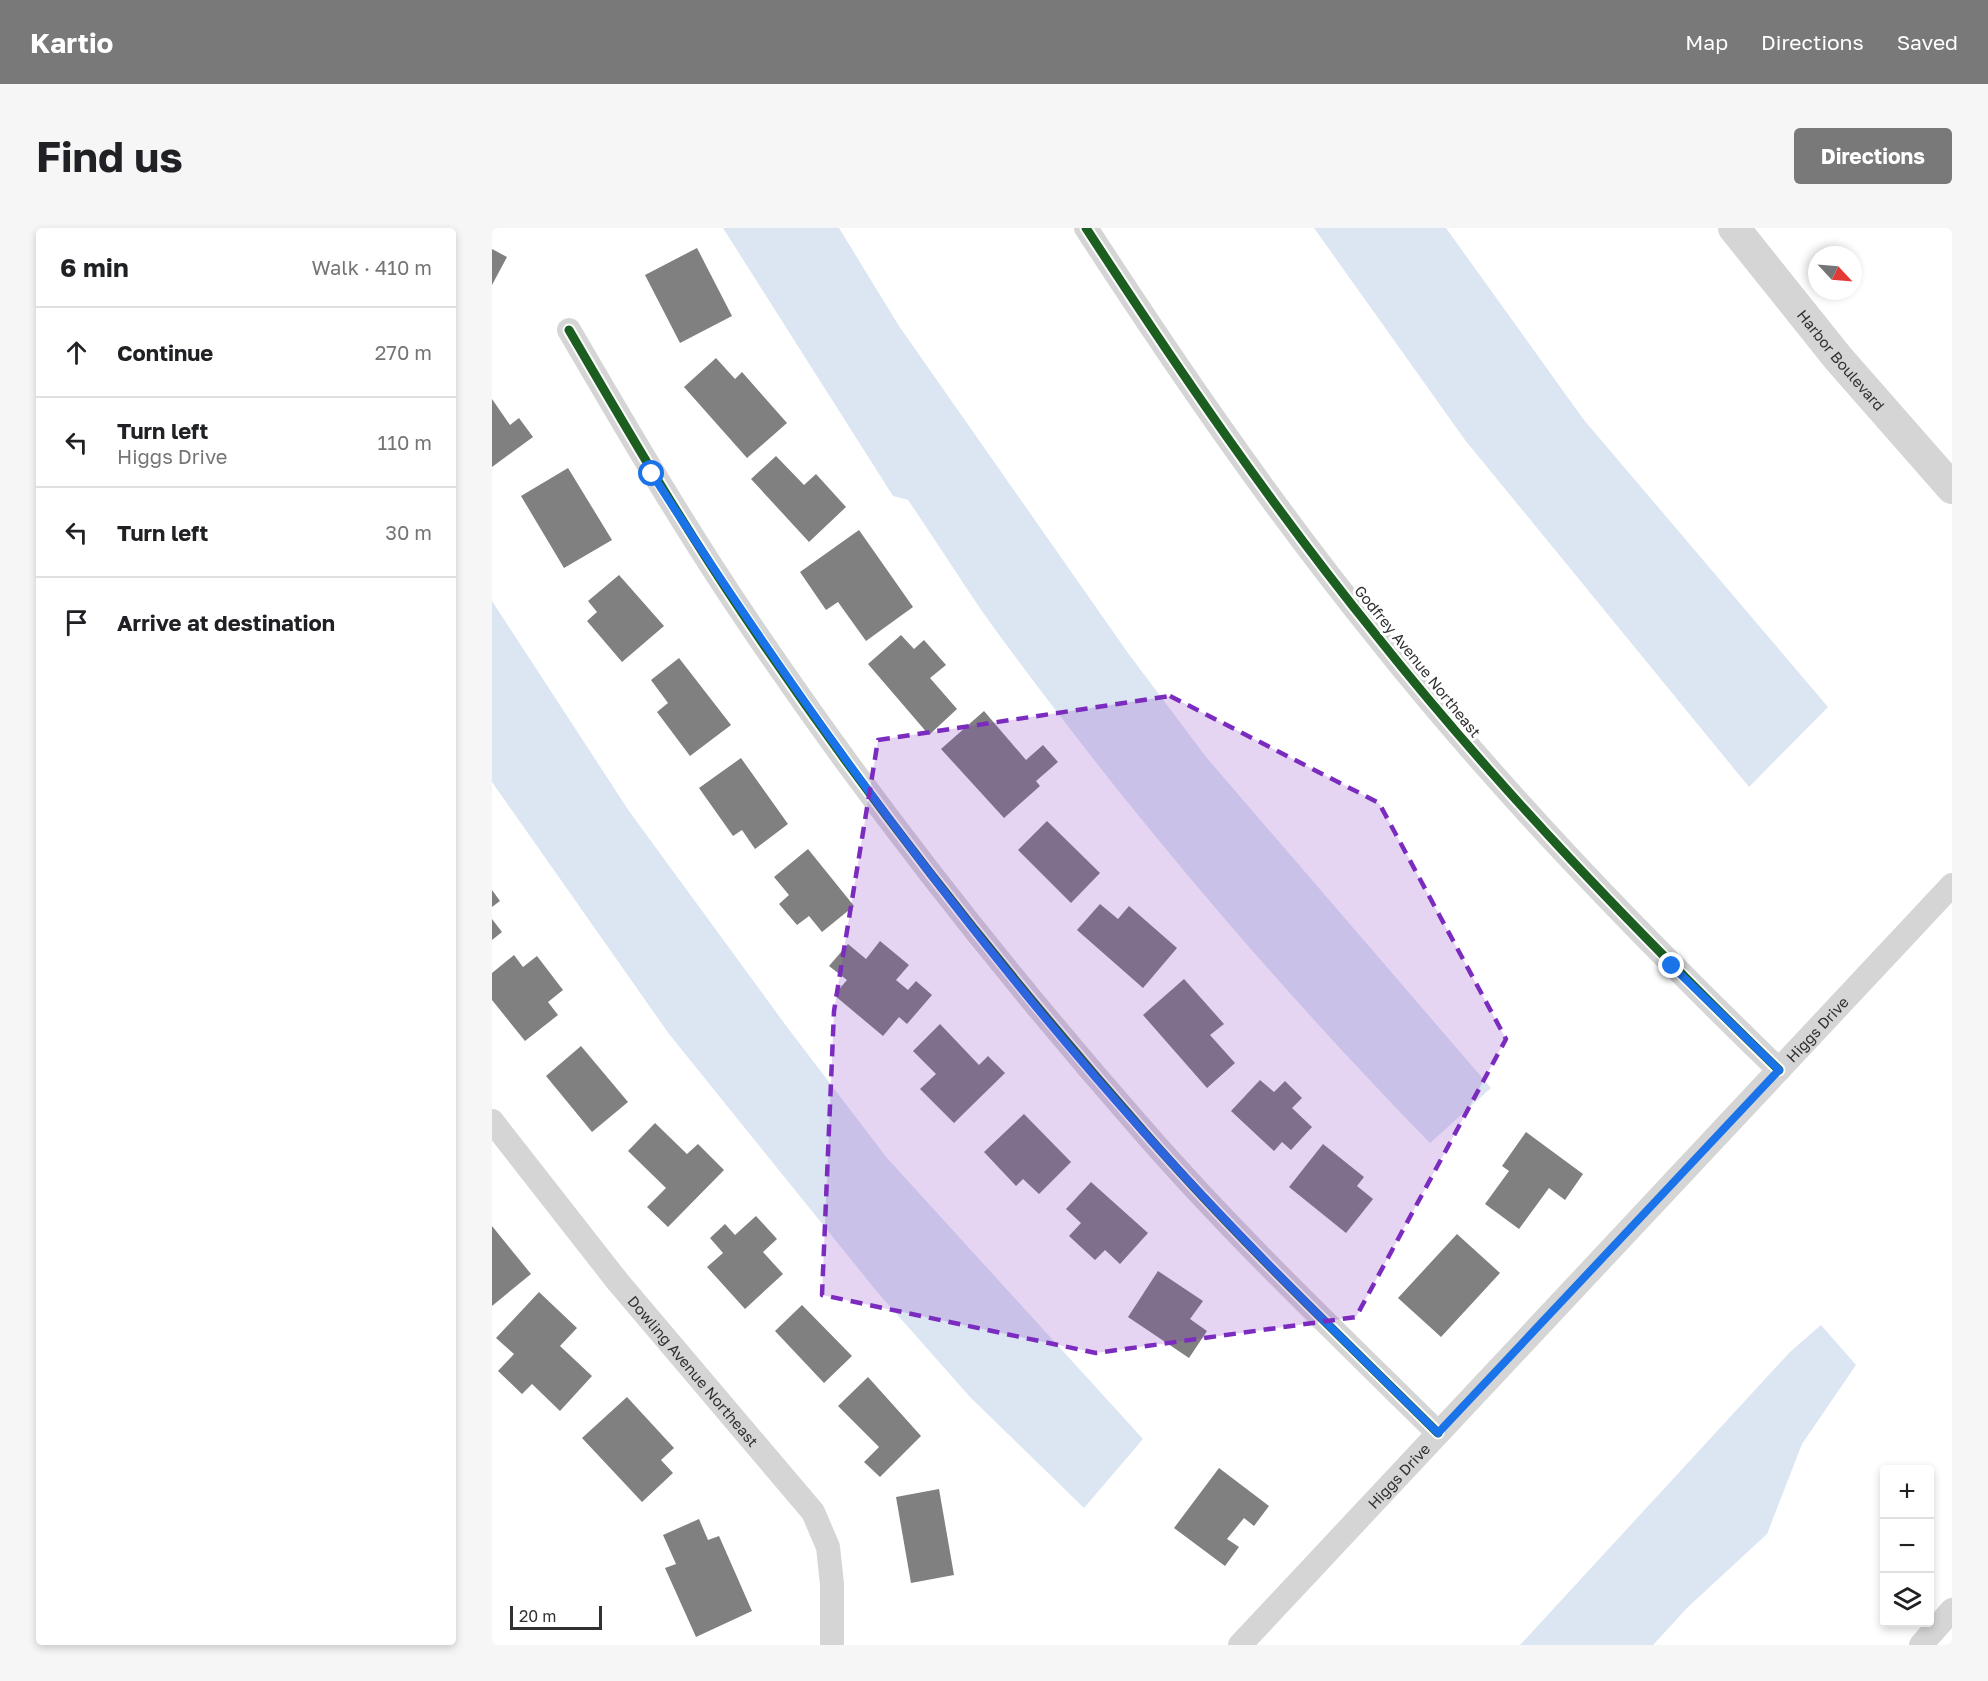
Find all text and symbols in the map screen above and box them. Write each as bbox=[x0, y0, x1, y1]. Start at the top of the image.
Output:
text: Kartio bbox=[30, 26, 113, 59]
text: Map bbox=[1685, 29, 1728, 55]
text: Directions bbox=[1761, 29, 1864, 55]
text: Saved bbox=[1897, 29, 1958, 55]
button: Directions bbox=[1794, 128, 1952, 184]
text: Find us bbox=[36, 131, 183, 181]
north arrow bbox=[1808, 246, 1862, 300]
text: 6 min bbox=[60, 252, 129, 283]
text: Walk · 410 m bbox=[312, 255, 432, 279]
street label: Harbor Boulevard bbox=[1794, 306, 1889, 414]
icon: ahead bbox=[60, 336, 93, 369]
text: Continue bbox=[117, 339, 213, 366]
text: 270 m bbox=[375, 340, 432, 364]
text: Turn left bbox=[117, 417, 208, 444]
icon: left bbox=[60, 426, 93, 459]
text: 110 m bbox=[378, 430, 432, 454]
text: Higgs Drive bbox=[117, 444, 227, 468]
route start bbox=[638, 460, 664, 486]
icon: left bbox=[60, 516, 93, 549]
text: Turn left bbox=[117, 519, 208, 546]
text: 30 m bbox=[385, 520, 432, 544]
street label: Godfrey Avenue Northeast bbox=[1351, 581, 1485, 741]
icon: arrive bbox=[60, 606, 93, 639]
text: Arrive at destination bbox=[117, 609, 335, 636]
route end bbox=[1658, 952, 1684, 978]
street label: Higgs Drive bbox=[1782, 992, 1852, 1065]
street label: Dowling Avenue Northeast bbox=[624, 1292, 762, 1450]
street label: Higgs Drive bbox=[1364, 1439, 1434, 1512]
map controls bbox=[1880, 1465, 1934, 1627]
button: + bbox=[1880, 1465, 1934, 1519]
button: − bbox=[1880, 1519, 1934, 1573]
button: layers bbox=[1880, 1573, 1934, 1627]
scale bar bbox=[510, 1603, 602, 1630]
text: 20 m bbox=[519, 1606, 556, 1626]

